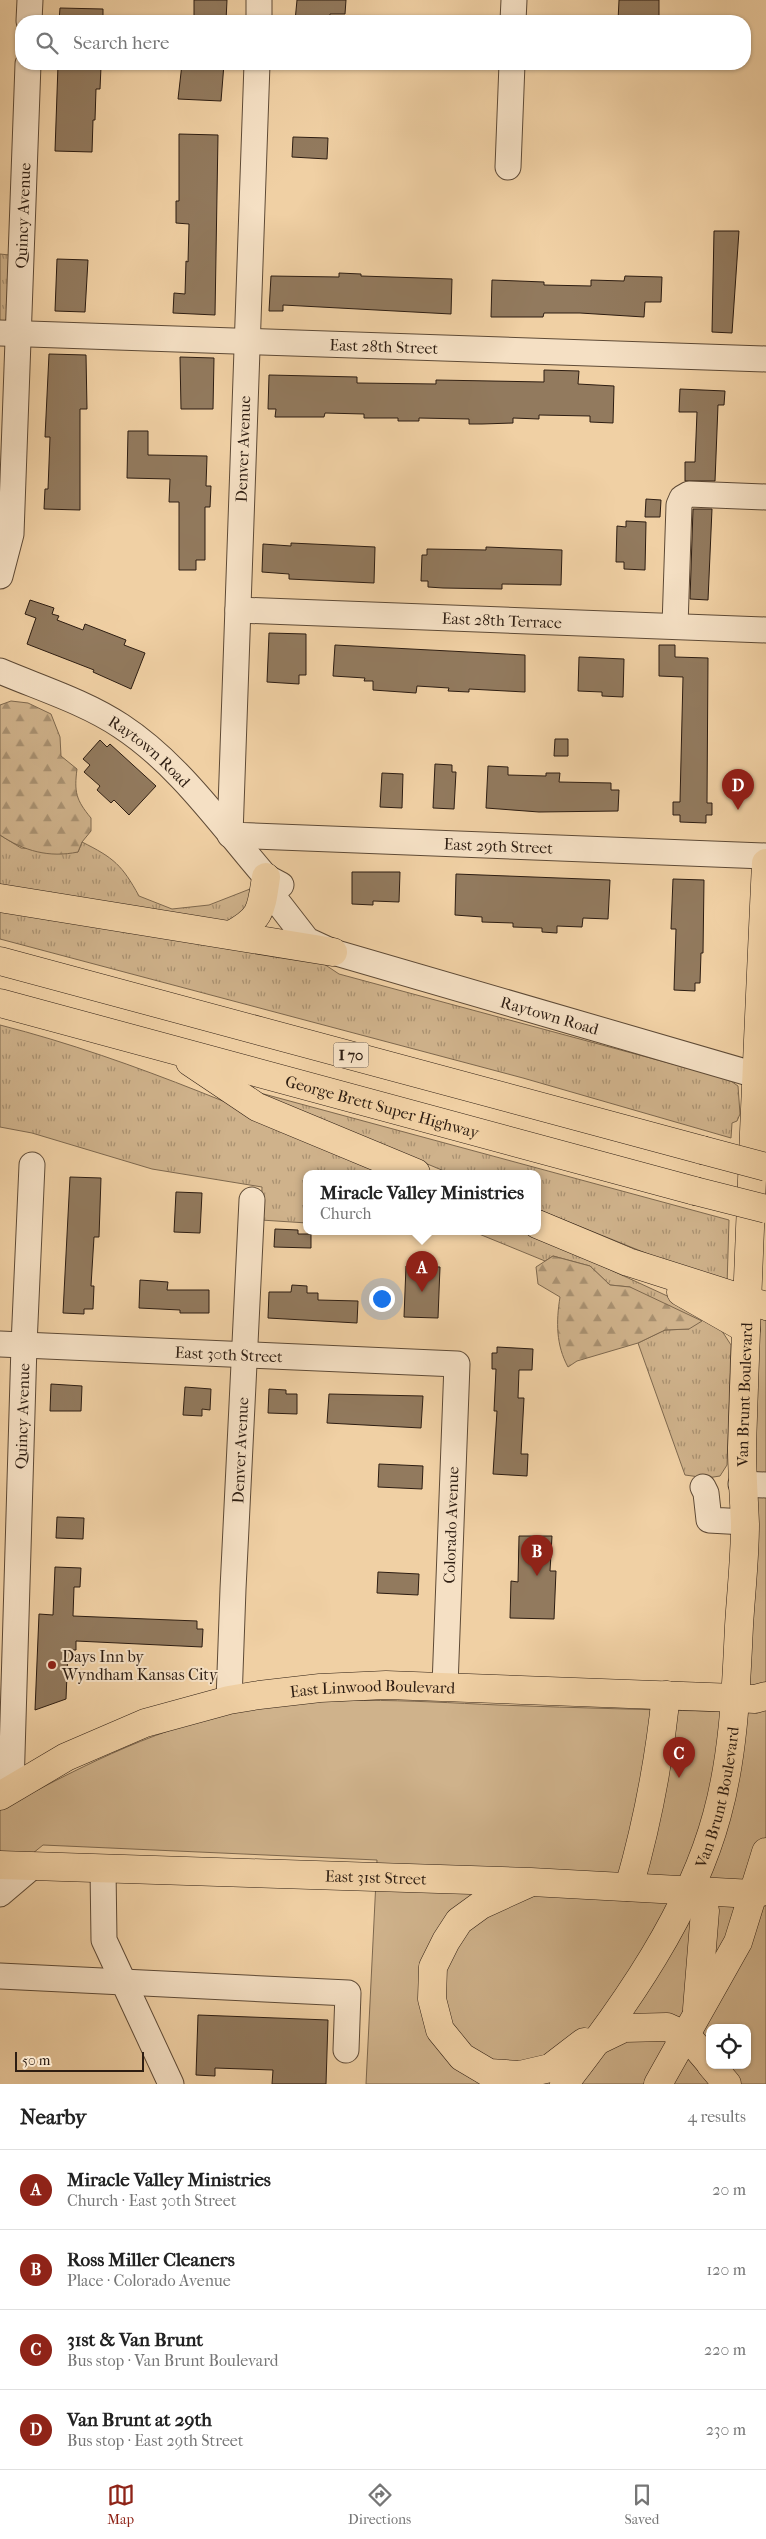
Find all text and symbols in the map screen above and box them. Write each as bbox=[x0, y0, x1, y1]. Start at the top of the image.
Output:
search box bbox=[15, 15, 751, 70]
icon: search bbox=[33, 29, 61, 57]
text: Search here bbox=[73, 32, 169, 54]
street label: Quincy Avenue bbox=[11, 162, 34, 269]
street label: East 28th Street bbox=[329, 335, 439, 357]
street label: Denver Avenue bbox=[232, 395, 254, 503]
street label: East 28th Terrace bbox=[441, 608, 562, 632]
street label: Raytown Road bbox=[105, 711, 195, 791]
pin: D bbox=[722, 769, 754, 810]
street label: East 29th Street bbox=[443, 834, 554, 857]
street label: Raytown Road bbox=[498, 992, 601, 1038]
road number: I 70 bbox=[334, 1042, 368, 1068]
street label: George Brett Super Highway bbox=[283, 1071, 482, 1142]
popup bbox=[303, 1170, 541, 1235]
text: Miracle Valley Ministries bbox=[320, 1182, 524, 1204]
text: Church bbox=[320, 1204, 371, 1223]
pin: A bbox=[406, 1251, 438, 1292]
your location bbox=[369, 1286, 395, 1312]
street label: Van Brunt Boulevard bbox=[732, 1322, 756, 1468]
street label: East 30th Street bbox=[174, 1342, 283, 1366]
street label: Quincy Avenue bbox=[11, 1363, 33, 1469]
street label: Denver Avenue bbox=[228, 1396, 252, 1504]
street label: Colorado Avenue bbox=[439, 1466, 463, 1584]
pin: B bbox=[521, 1535, 553, 1576]
place label: Days Inn by Wyndham Kansas City bbox=[61, 1647, 218, 1684]
marker: Days Inn by Wyndham Kansas City bbox=[46, 1659, 58, 1671]
street label: East Linwood Boulevard bbox=[289, 1675, 456, 1701]
street label: Van Brunt Boulevard bbox=[690, 1725, 742, 1871]
pin: C bbox=[663, 1737, 695, 1778]
street label: East 31st Street bbox=[325, 1866, 427, 1888]
map controls bbox=[706, 2024, 751, 2069]
button: locate bbox=[706, 2024, 751, 2069]
scale bar bbox=[15, 2049, 144, 2072]
text: 50 m bbox=[22, 2052, 50, 2069]
text: Nearby bbox=[20, 2105, 86, 2129]
text: 4 results bbox=[688, 2107, 746, 2126]
text: Miracle Valley Ministries bbox=[67, 2169, 271, 2191]
text: A bbox=[31, 2180, 41, 2199]
text: 20 m bbox=[712, 2180, 746, 2199]
text: Church · East 30th Street bbox=[67, 2191, 236, 2210]
text: Ross Miller Cleaners bbox=[67, 2249, 235, 2271]
text: B bbox=[31, 2260, 41, 2279]
text: 120 m bbox=[707, 2260, 746, 2279]
text: Place · Colorado Avenue bbox=[67, 2271, 231, 2290]
text: 31st & Van Brunt bbox=[67, 2329, 203, 2351]
text: C bbox=[31, 2340, 41, 2359]
text: 220 m bbox=[704, 2340, 746, 2359]
text: Bus stop · Van Brunt Boulevard bbox=[67, 2351, 279, 2370]
text: Van Brunt at 29th bbox=[67, 2409, 212, 2431]
text: D bbox=[30, 2420, 42, 2439]
text: 230 m bbox=[706, 2420, 746, 2439]
text: Bus stop · East 29th Street bbox=[67, 2431, 243, 2450]
tab: Map bbox=[107, 2481, 135, 2528]
tab: Directions bbox=[348, 2481, 411, 2528]
tab: Saved bbox=[625, 2481, 659, 2528]

